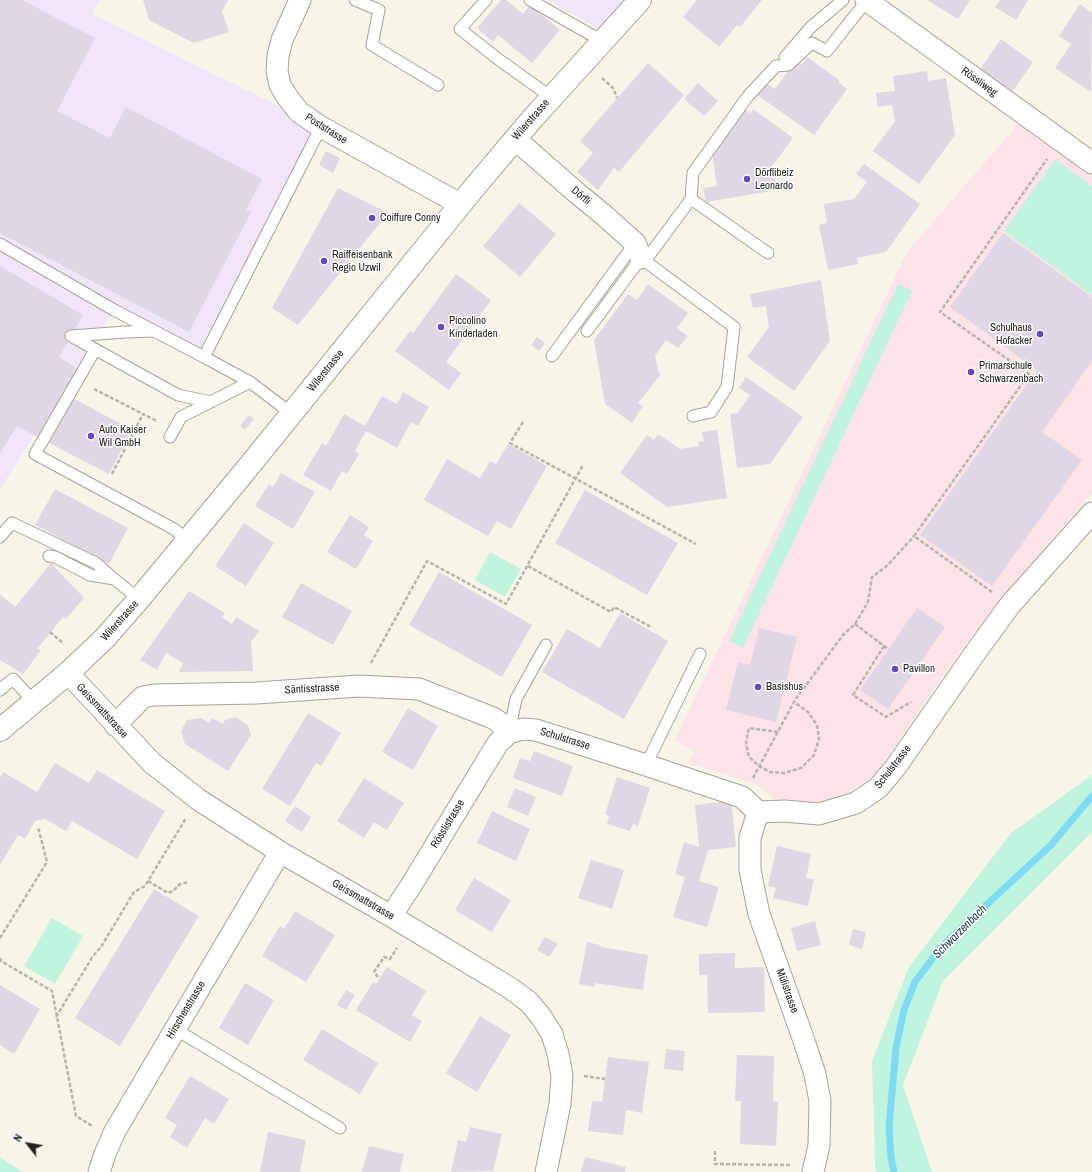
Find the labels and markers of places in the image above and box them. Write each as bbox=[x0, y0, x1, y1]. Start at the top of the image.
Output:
place label: Dörflibeiz Leonardo bbox=[755, 166, 794, 192]
marker: Dörflibeiz Leonardo bbox=[742, 174, 752, 184]
place label: Coiffure Conny bbox=[380, 211, 441, 225]
marker: Coiffure Conny bbox=[367, 213, 377, 223]
place label: Raiffeisenbank Regio Uzwil bbox=[332, 248, 393, 274]
marker: Raiffeisenbank Regio Uzwil bbox=[319, 256, 329, 266]
place label: Piccolino Kinderladen bbox=[449, 314, 498, 340]
place label: Schulhaus Hofacker bbox=[990, 321, 1032, 347]
marker: Piccolino Kinderladen bbox=[436, 322, 446, 332]
marker: Schulhaus Hofacker bbox=[1035, 329, 1045, 339]
place label: Primarschule Schwarzenbach bbox=[979, 359, 1043, 385]
marker: Primarschule Schwarzenbach bbox=[966, 367, 976, 377]
place label: Auto Kaiser Wil GmbH bbox=[99, 423, 146, 449]
marker: Auto Kaiser Wil GmbH bbox=[86, 431, 96, 441]
place label: Pavillon bbox=[903, 662, 935, 676]
marker: Pavillon bbox=[890, 664, 900, 674]
place label: Basishus bbox=[766, 680, 803, 694]
marker: Basishus bbox=[753, 682, 763, 692]

